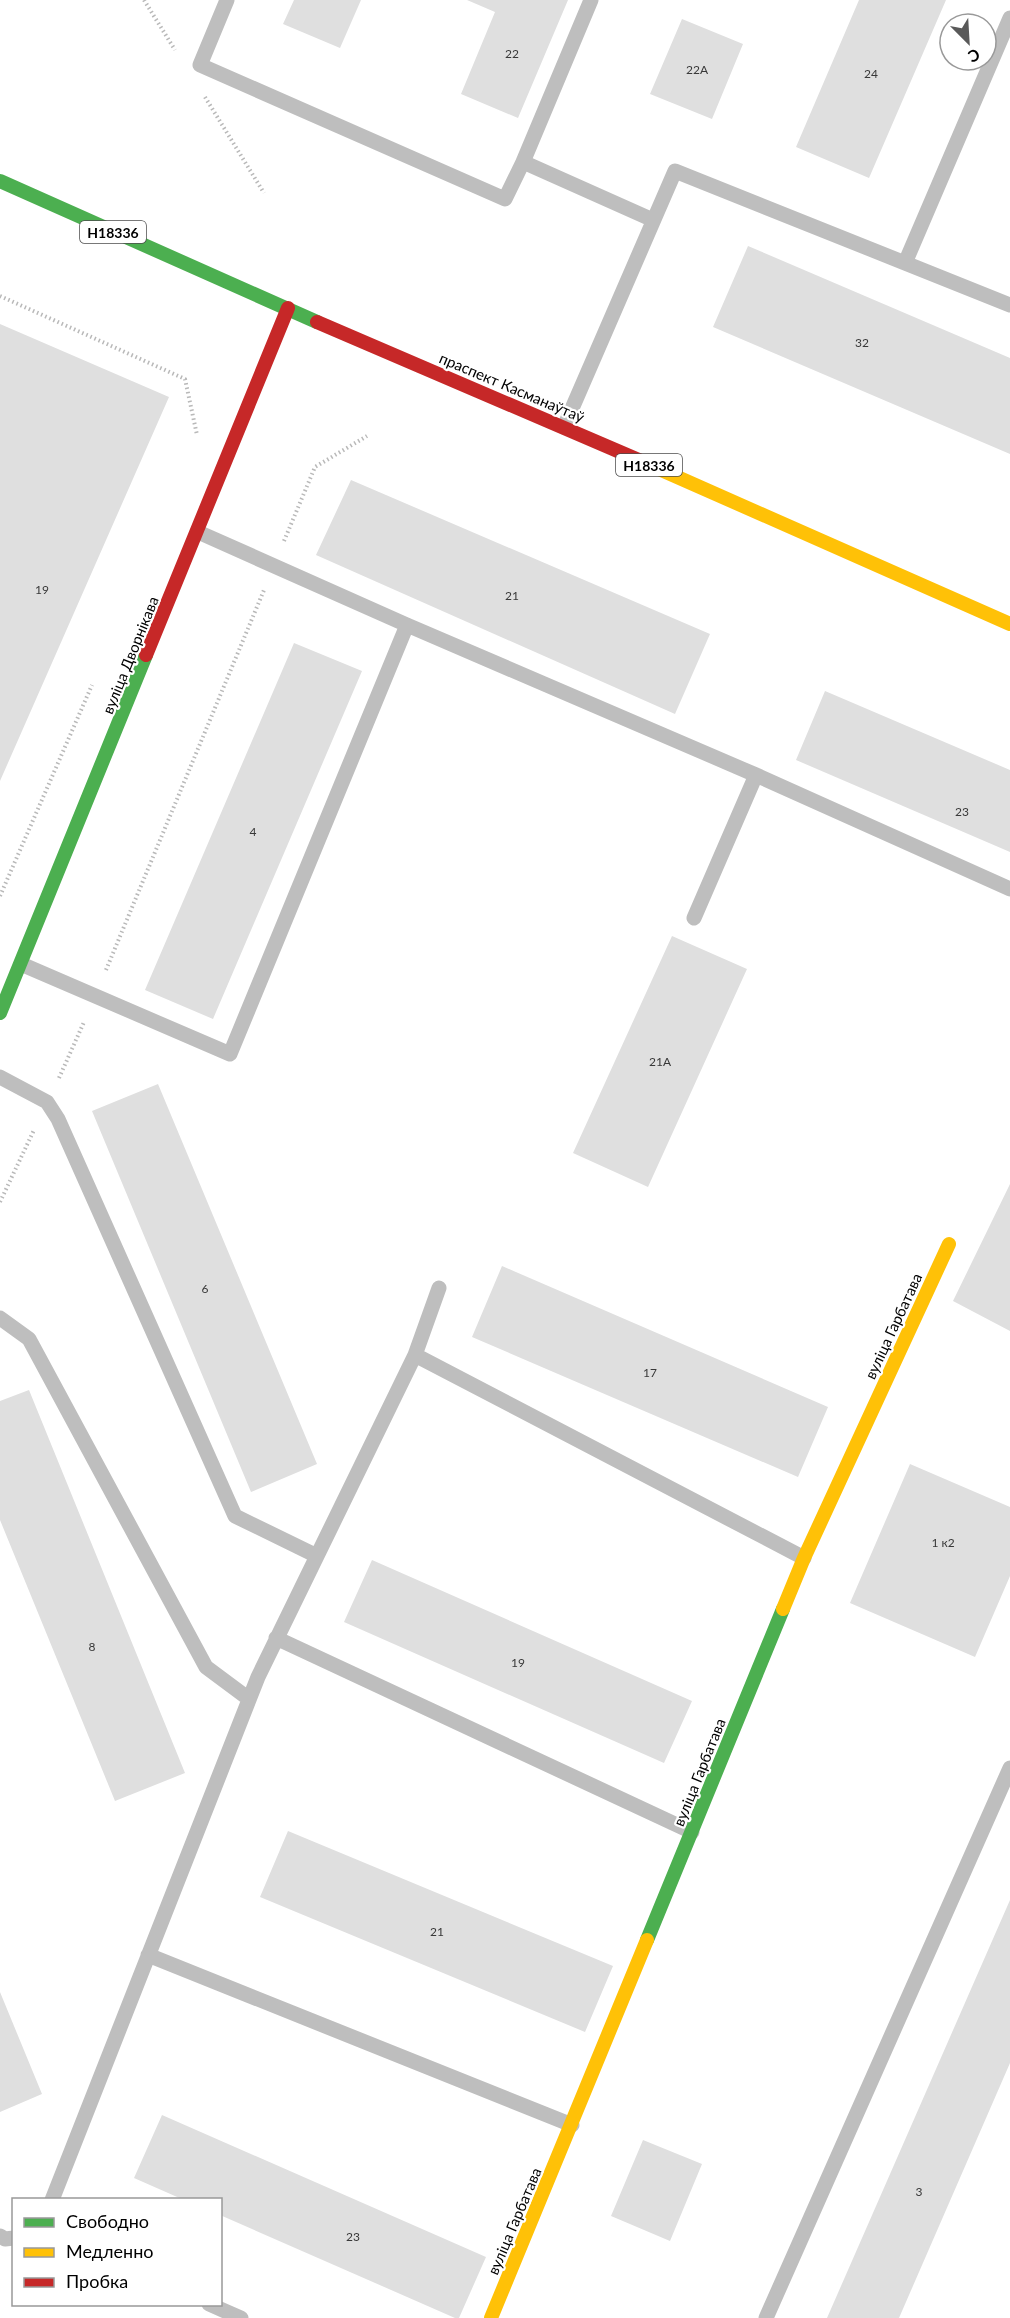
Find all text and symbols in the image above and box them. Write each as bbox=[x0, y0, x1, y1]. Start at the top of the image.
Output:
north arrow bbox=[938, 12, 998, 72]
text: С bbox=[965, 45, 983, 67]
house number: 22 bbox=[505, 46, 519, 61]
house number: 22А bbox=[686, 62, 709, 77]
house number: 24 bbox=[864, 66, 878, 81]
road number: Н18336 bbox=[80, 221, 146, 243]
house number: 32 bbox=[855, 335, 869, 350]
street label: праспект Касманаўтаў bbox=[437, 348, 587, 426]
road number: Н18336 bbox=[616, 454, 682, 476]
house number: 19 bbox=[35, 582, 49, 597]
house number: 21 bbox=[505, 588, 519, 603]
street label: вуліца Дворнікава bbox=[98, 594, 162, 716]
house number: 23 bbox=[955, 804, 969, 819]
house number: 4 bbox=[250, 824, 257, 839]
house number: 21А bbox=[649, 1054, 672, 1069]
street label: вуліца Гарбатава bbox=[861, 1270, 925, 1382]
house number: 6 bbox=[202, 1281, 209, 1296]
house number: 17 bbox=[643, 1365, 657, 1380]
house number: 1 к2 bbox=[931, 1535, 955, 1550]
house number: 8 bbox=[89, 1639, 96, 1654]
house number: 19 bbox=[511, 1655, 525, 1670]
street label: вуліца Гарбатава bbox=[669, 1715, 729, 1829]
house number: 21 bbox=[430, 1924, 444, 1939]
street label: вуліца Гарбатава bbox=[483, 2165, 545, 2277]
house number: 3 bbox=[916, 2184, 923, 2199]
legend bbox=[12, 2198, 222, 2306]
text: Свободно bbox=[66, 2210, 149, 2232]
house number: 23 bbox=[346, 2229, 360, 2244]
text: Медленно bbox=[66, 2240, 154, 2262]
text: Пробка bbox=[66, 2270, 128, 2292]

